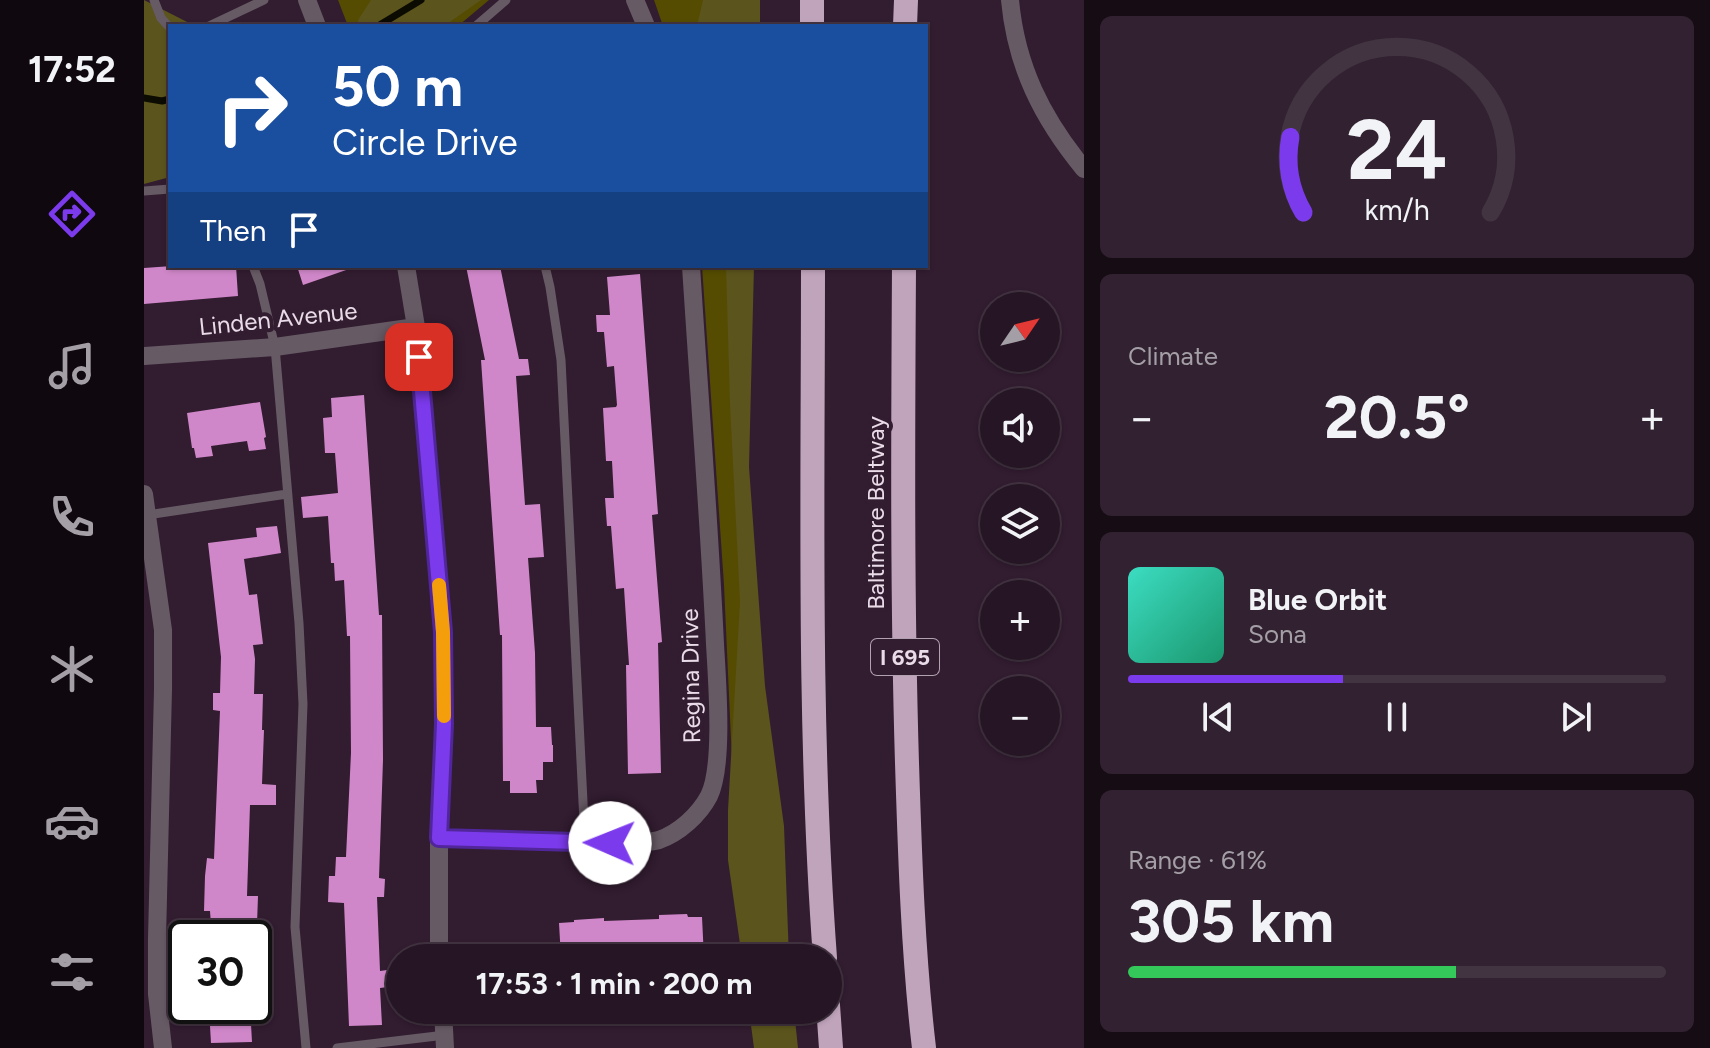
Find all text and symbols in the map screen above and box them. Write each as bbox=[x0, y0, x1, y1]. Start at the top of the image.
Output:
text: 17:52 bbox=[28, 48, 116, 91]
text: 50 m bbox=[332, 53, 463, 120]
icon: right bbox=[200, 56, 304, 160]
text: 24 bbox=[1347, 100, 1447, 200]
text: Circle Drive bbox=[332, 121, 518, 164]
icon: directions bbox=[44, 186, 100, 242]
text: km/h bbox=[1364, 193, 1430, 227]
icon: arrive bbox=[282, 208, 326, 252]
text: Then bbox=[200, 212, 266, 249]
north arrow bbox=[980, 292, 1060, 372]
map controls bbox=[980, 292, 1060, 756]
street label: Linden Avenue bbox=[197, 296, 359, 341]
pin bbox=[385, 323, 453, 391]
icon: arrive bbox=[397, 335, 441, 379]
icon: music bbox=[44, 338, 100, 394]
text: Climate bbox=[1128, 340, 1218, 372]
text: 20.5° bbox=[1324, 381, 1470, 453]
button: sound bbox=[980, 388, 1060, 468]
text: − bbox=[1128, 391, 1155, 444]
text: + bbox=[1639, 391, 1666, 444]
street label: Baltimore Beltway bbox=[861, 416, 890, 610]
button: layers bbox=[980, 484, 1060, 564]
icon: phone bbox=[44, 489, 100, 545]
button: + bbox=[980, 580, 1060, 660]
text: Blue Orbit bbox=[1248, 581, 1387, 618]
street label: Regina Drive bbox=[675, 608, 706, 744]
text: Sona bbox=[1248, 618, 1307, 650]
road number: I 695 bbox=[871, 639, 939, 675]
icon: climate bbox=[44, 641, 100, 697]
button: − bbox=[980, 676, 1060, 756]
icon: previous bbox=[1196, 695, 1240, 739]
icon: pause bbox=[1375, 695, 1419, 739]
icon: next bbox=[1554, 695, 1598, 739]
icon: car bbox=[44, 793, 100, 849]
position arrow bbox=[568, 801, 652, 885]
text: Range · 61% bbox=[1128, 844, 1267, 876]
text: 305 km bbox=[1128, 885, 1334, 957]
speed limit sign: 30 bbox=[168, 920, 272, 1024]
icon: filters bbox=[44, 944, 100, 1000]
text: 17:53 · 1 min · 200 m bbox=[475, 965, 753, 1002]

